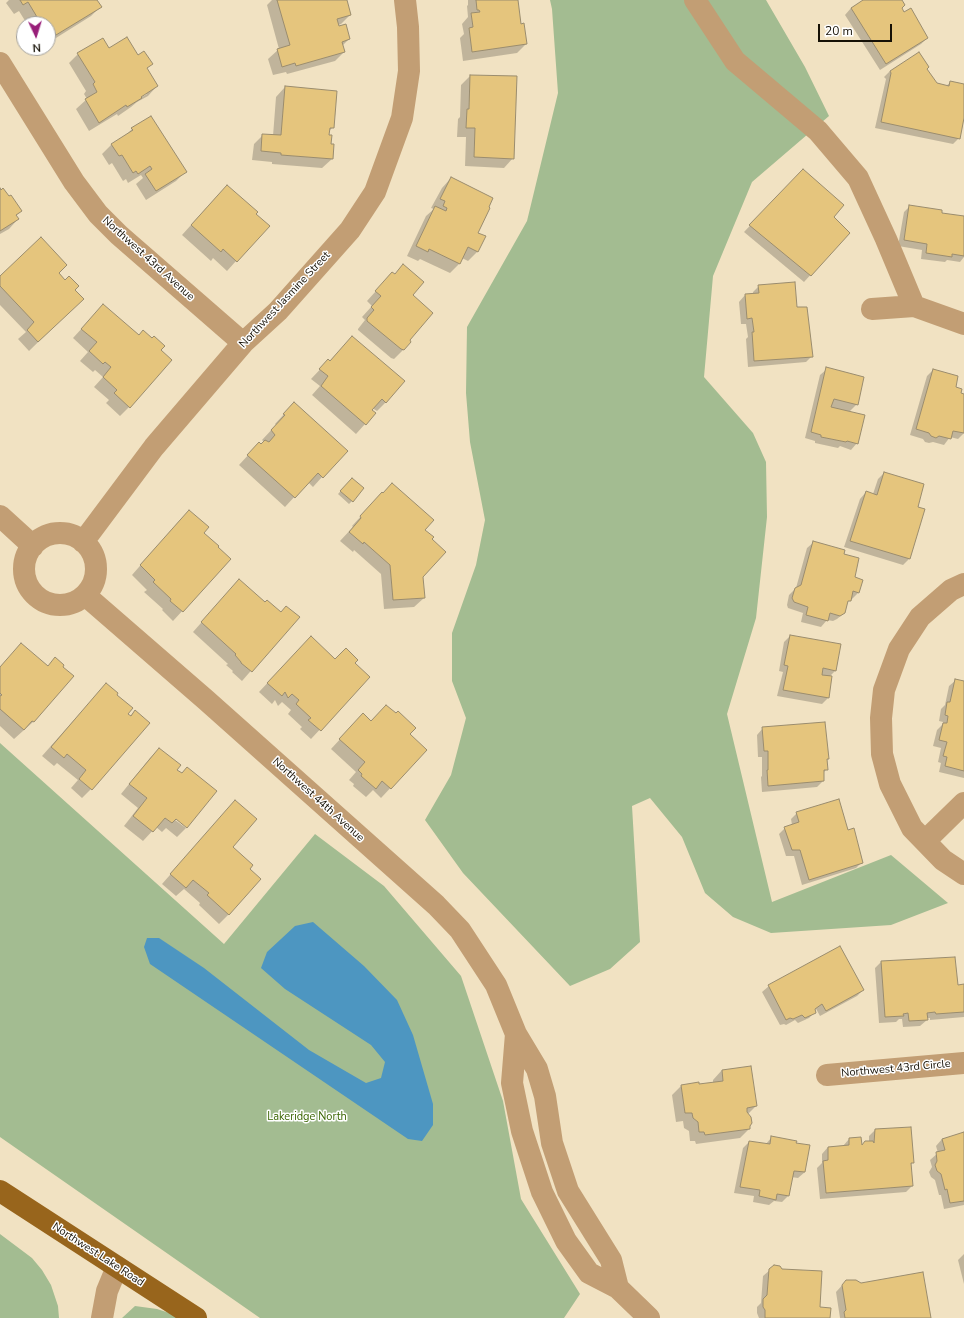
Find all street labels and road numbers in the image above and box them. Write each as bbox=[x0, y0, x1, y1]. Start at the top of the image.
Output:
street label: Northwest 43rd Avenue bbox=[99, 214, 197, 304]
street label: Northwest Jasmine Street bbox=[237, 249, 333, 351]
street label: Northwest 44th Avenue bbox=[269, 755, 367, 845]
street label: Northwest 43rd Circle bbox=[841, 1058, 951, 1080]
street label: Northwest Lake Road bbox=[50, 1220, 146, 1290]

